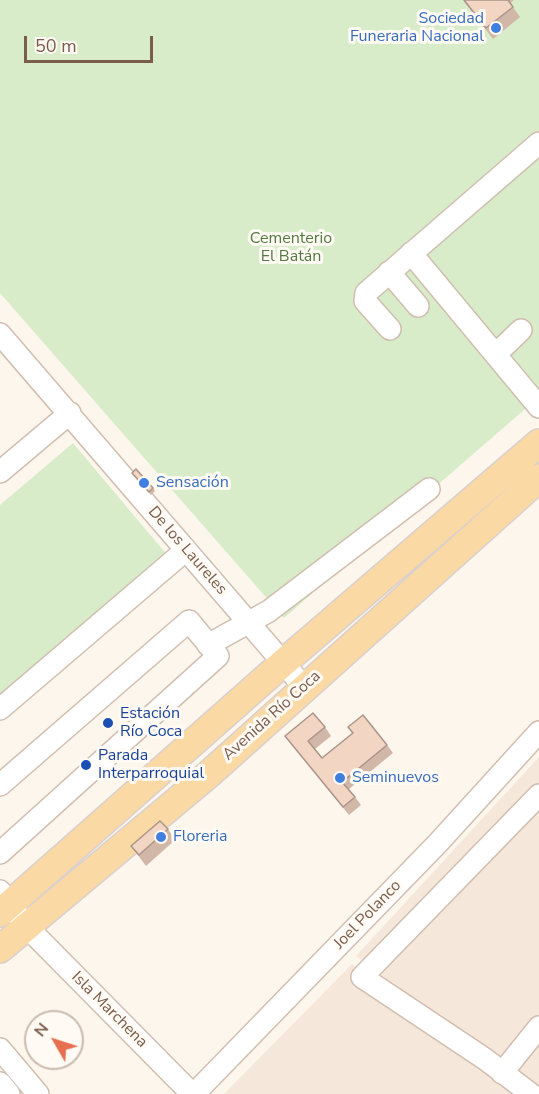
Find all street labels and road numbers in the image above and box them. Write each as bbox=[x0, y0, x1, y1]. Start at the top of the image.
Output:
street label: De los Laureles bbox=[143, 503, 231, 599]
street label: Avenida Río Coca bbox=[219, 667, 325, 765]
street label: Joel Polanco bbox=[330, 876, 406, 954]
street label: Isla Marchena bbox=[67, 968, 151, 1052]

